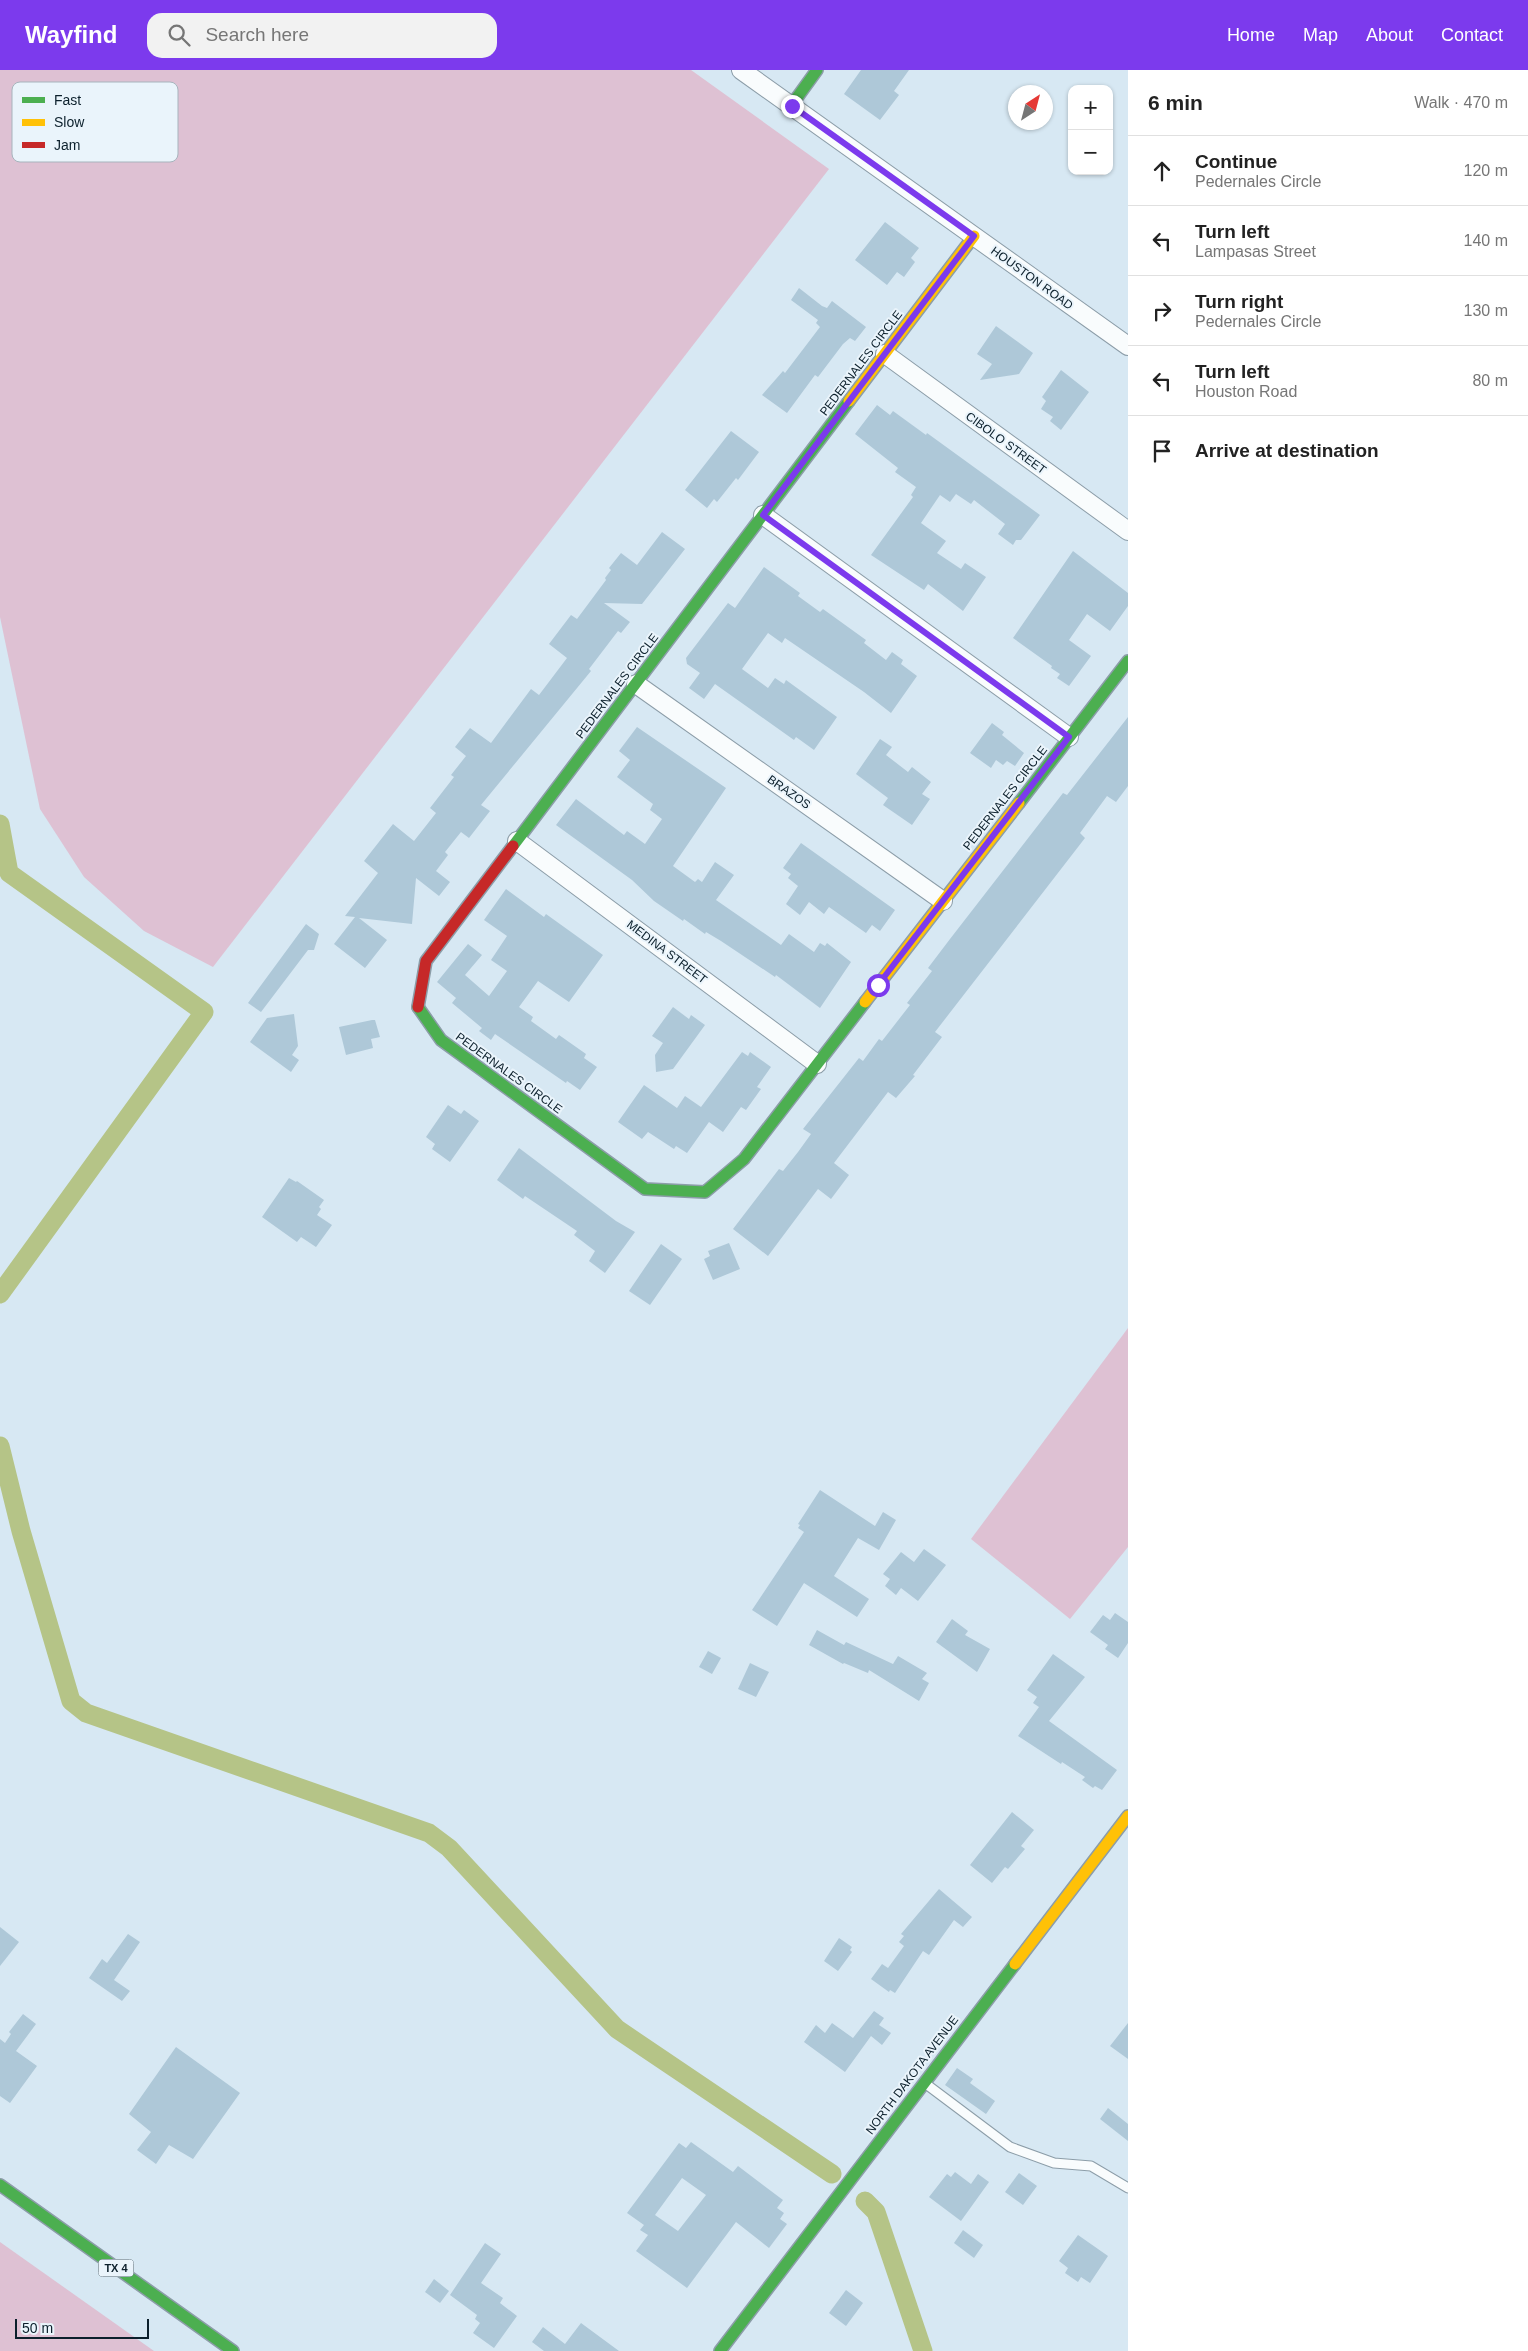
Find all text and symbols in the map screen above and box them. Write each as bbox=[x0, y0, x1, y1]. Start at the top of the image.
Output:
search box bbox=[147, 13, 497, 58]
text: Wayfind bbox=[25, 21, 117, 48]
icon: search bbox=[165, 21, 193, 49]
text: Search here bbox=[205, 24, 309, 45]
text: Home bbox=[1227, 25, 1275, 45]
text: Map bbox=[1303, 25, 1338, 45]
text: About bbox=[1366, 25, 1413, 45]
text: Contact bbox=[1441, 25, 1503, 45]
legend bbox=[12, 82, 178, 162]
north arrow bbox=[1008, 85, 1053, 130]
map controls bbox=[1068, 85, 1113, 175]
button: + bbox=[1068, 85, 1113, 130]
text: 6 min bbox=[1148, 91, 1203, 114]
text: Fast bbox=[54, 92, 81, 108]
text: Walk · 470 m bbox=[1414, 94, 1508, 111]
route end bbox=[781, 95, 804, 118]
text: Slow bbox=[54, 114, 85, 130]
button: − bbox=[1068, 130, 1113, 175]
text: Jam bbox=[54, 137, 80, 153]
text: Continue bbox=[1195, 151, 1277, 172]
icon: ahead bbox=[1148, 157, 1176, 185]
text: 120 m bbox=[1464, 162, 1508, 179]
text: Pedernales Circle bbox=[1195, 173, 1321, 190]
text: Turn left bbox=[1195, 221, 1270, 242]
icon: left bbox=[1148, 227, 1176, 255]
text: 140 m bbox=[1464, 232, 1508, 249]
text: Lampasas Street bbox=[1195, 243, 1316, 260]
street label: HOUSTON ROAD bbox=[988, 244, 1076, 313]
text: Turn right bbox=[1195, 291, 1283, 312]
icon: right bbox=[1148, 297, 1176, 325]
text: 130 m bbox=[1464, 302, 1508, 319]
street label: PEDERNALES CIRCLE bbox=[817, 308, 905, 418]
text: Pedernales Circle bbox=[1195, 313, 1321, 330]
text: Turn left bbox=[1195, 361, 1270, 382]
icon: left bbox=[1148, 367, 1176, 395]
text: 80 m bbox=[1472, 372, 1508, 389]
text: Houston Road bbox=[1195, 383, 1297, 400]
street label: CIBOLO STREET bbox=[963, 409, 1049, 477]
icon: arrive bbox=[1148, 437, 1176, 465]
text: Arrive at destination bbox=[1195, 440, 1379, 461]
street label: PEDERNALES CIRCLE bbox=[573, 631, 661, 741]
street label: PEDERNALES CIRCLE bbox=[960, 743, 1050, 853]
street label: BRAZOS bbox=[765, 772, 813, 812]
street label: MEDINA STREET bbox=[624, 917, 710, 987]
route start bbox=[867, 974, 890, 997]
street label: PEDERNALES CIRCLE bbox=[453, 1030, 565, 1116]
street label: NORTH DAKOTA AVENUE bbox=[863, 2013, 961, 2137]
road number: TX 4 bbox=[98, 2260, 134, 2276]
scale bar bbox=[15, 2316, 149, 2339]
text: 50 m bbox=[22, 2320, 53, 2336]

